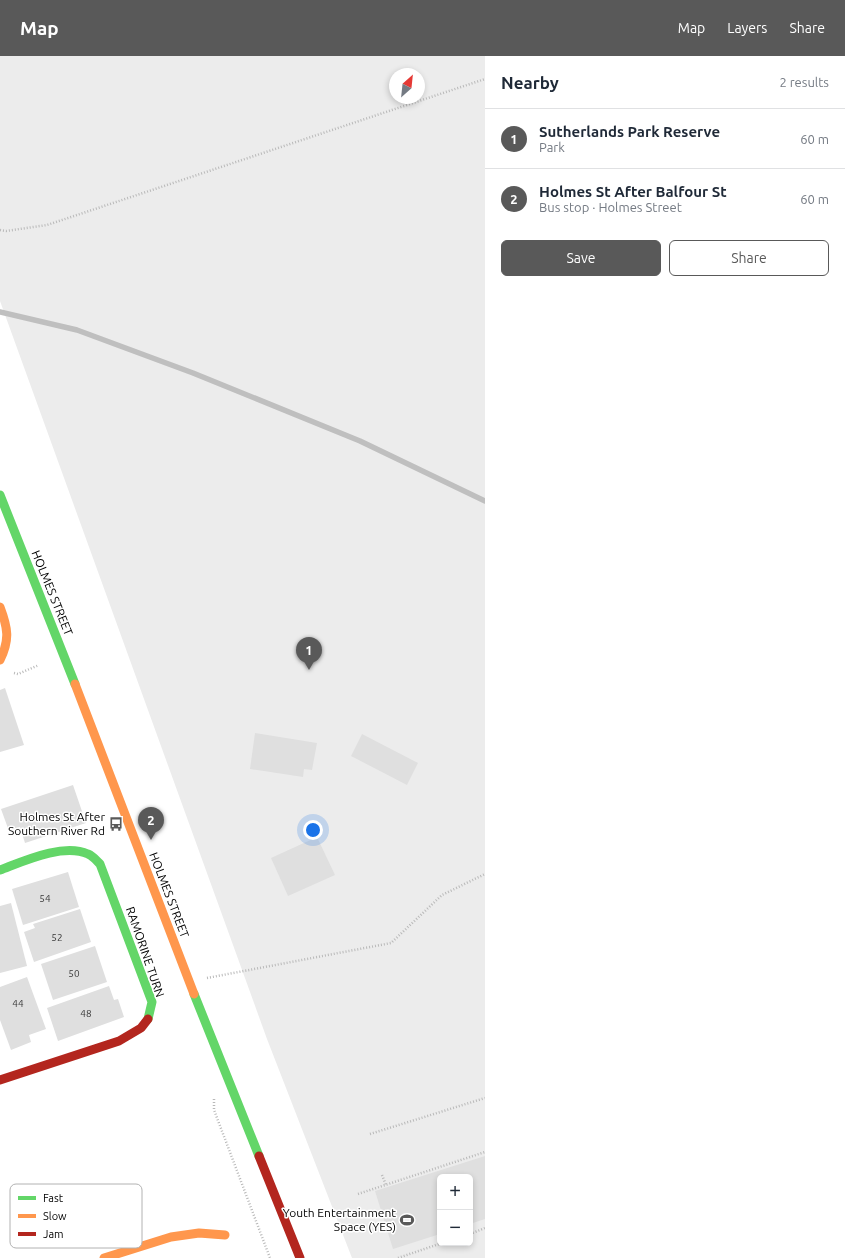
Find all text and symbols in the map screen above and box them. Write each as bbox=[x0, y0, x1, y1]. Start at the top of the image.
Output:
text: Map bbox=[20, 17, 59, 39]
text: Map bbox=[678, 20, 705, 36]
text: Layers bbox=[727, 20, 767, 36]
text: Share bbox=[789, 20, 825, 36]
north arrow bbox=[389, 68, 425, 104]
text: Nearby bbox=[501, 73, 559, 92]
text: 2 results bbox=[779, 75, 829, 89]
text: Sutherlands Park Reserve bbox=[539, 123, 720, 140]
text: 1 bbox=[510, 132, 518, 146]
text: 60 m bbox=[800, 132, 829, 146]
text: Park bbox=[539, 140, 565, 154]
text: Holmes St After Balfour St bbox=[539, 183, 727, 200]
text: 2 bbox=[510, 192, 518, 206]
text: 60 m bbox=[800, 192, 829, 206]
text: Bus stop · Holmes Street bbox=[539, 200, 682, 214]
button: Save bbox=[501, 240, 661, 276]
button: Share bbox=[669, 240, 829, 276]
street label: HOLMES STREET bbox=[29, 548, 76, 638]
pin: 1 bbox=[296, 637, 322, 670]
pin: 2 bbox=[138, 807, 164, 840]
place label: Holmes St After Southern River Rd bbox=[8, 810, 105, 837]
bus stop icon: Holmes St After Southern River Rd bbox=[108, 816, 124, 832]
your location bbox=[303, 820, 323, 840]
street label: HOLMES STREET bbox=[147, 850, 192, 940]
house number: 54 bbox=[39, 893, 51, 904]
street label: RAMORINE TURN bbox=[124, 905, 167, 999]
house number: 52 bbox=[51, 932, 63, 943]
house number: 50 bbox=[68, 968, 80, 979]
house number: 44 bbox=[12, 998, 24, 1009]
house number: 48 bbox=[80, 1008, 92, 1019]
map controls bbox=[437, 1174, 473, 1246]
button: + bbox=[437, 1174, 473, 1210]
legend bbox=[10, 1184, 142, 1248]
text: Fast bbox=[43, 1192, 64, 1204]
place label: Youth Entertainment Space (YES) bbox=[283, 1206, 396, 1234]
text: Slow bbox=[43, 1210, 67, 1222]
button: − bbox=[437, 1210, 473, 1246]
sports icon: Youth Entertainment Space (YES) bbox=[399, 1212, 415, 1228]
text: Jam bbox=[43, 1228, 64, 1240]

